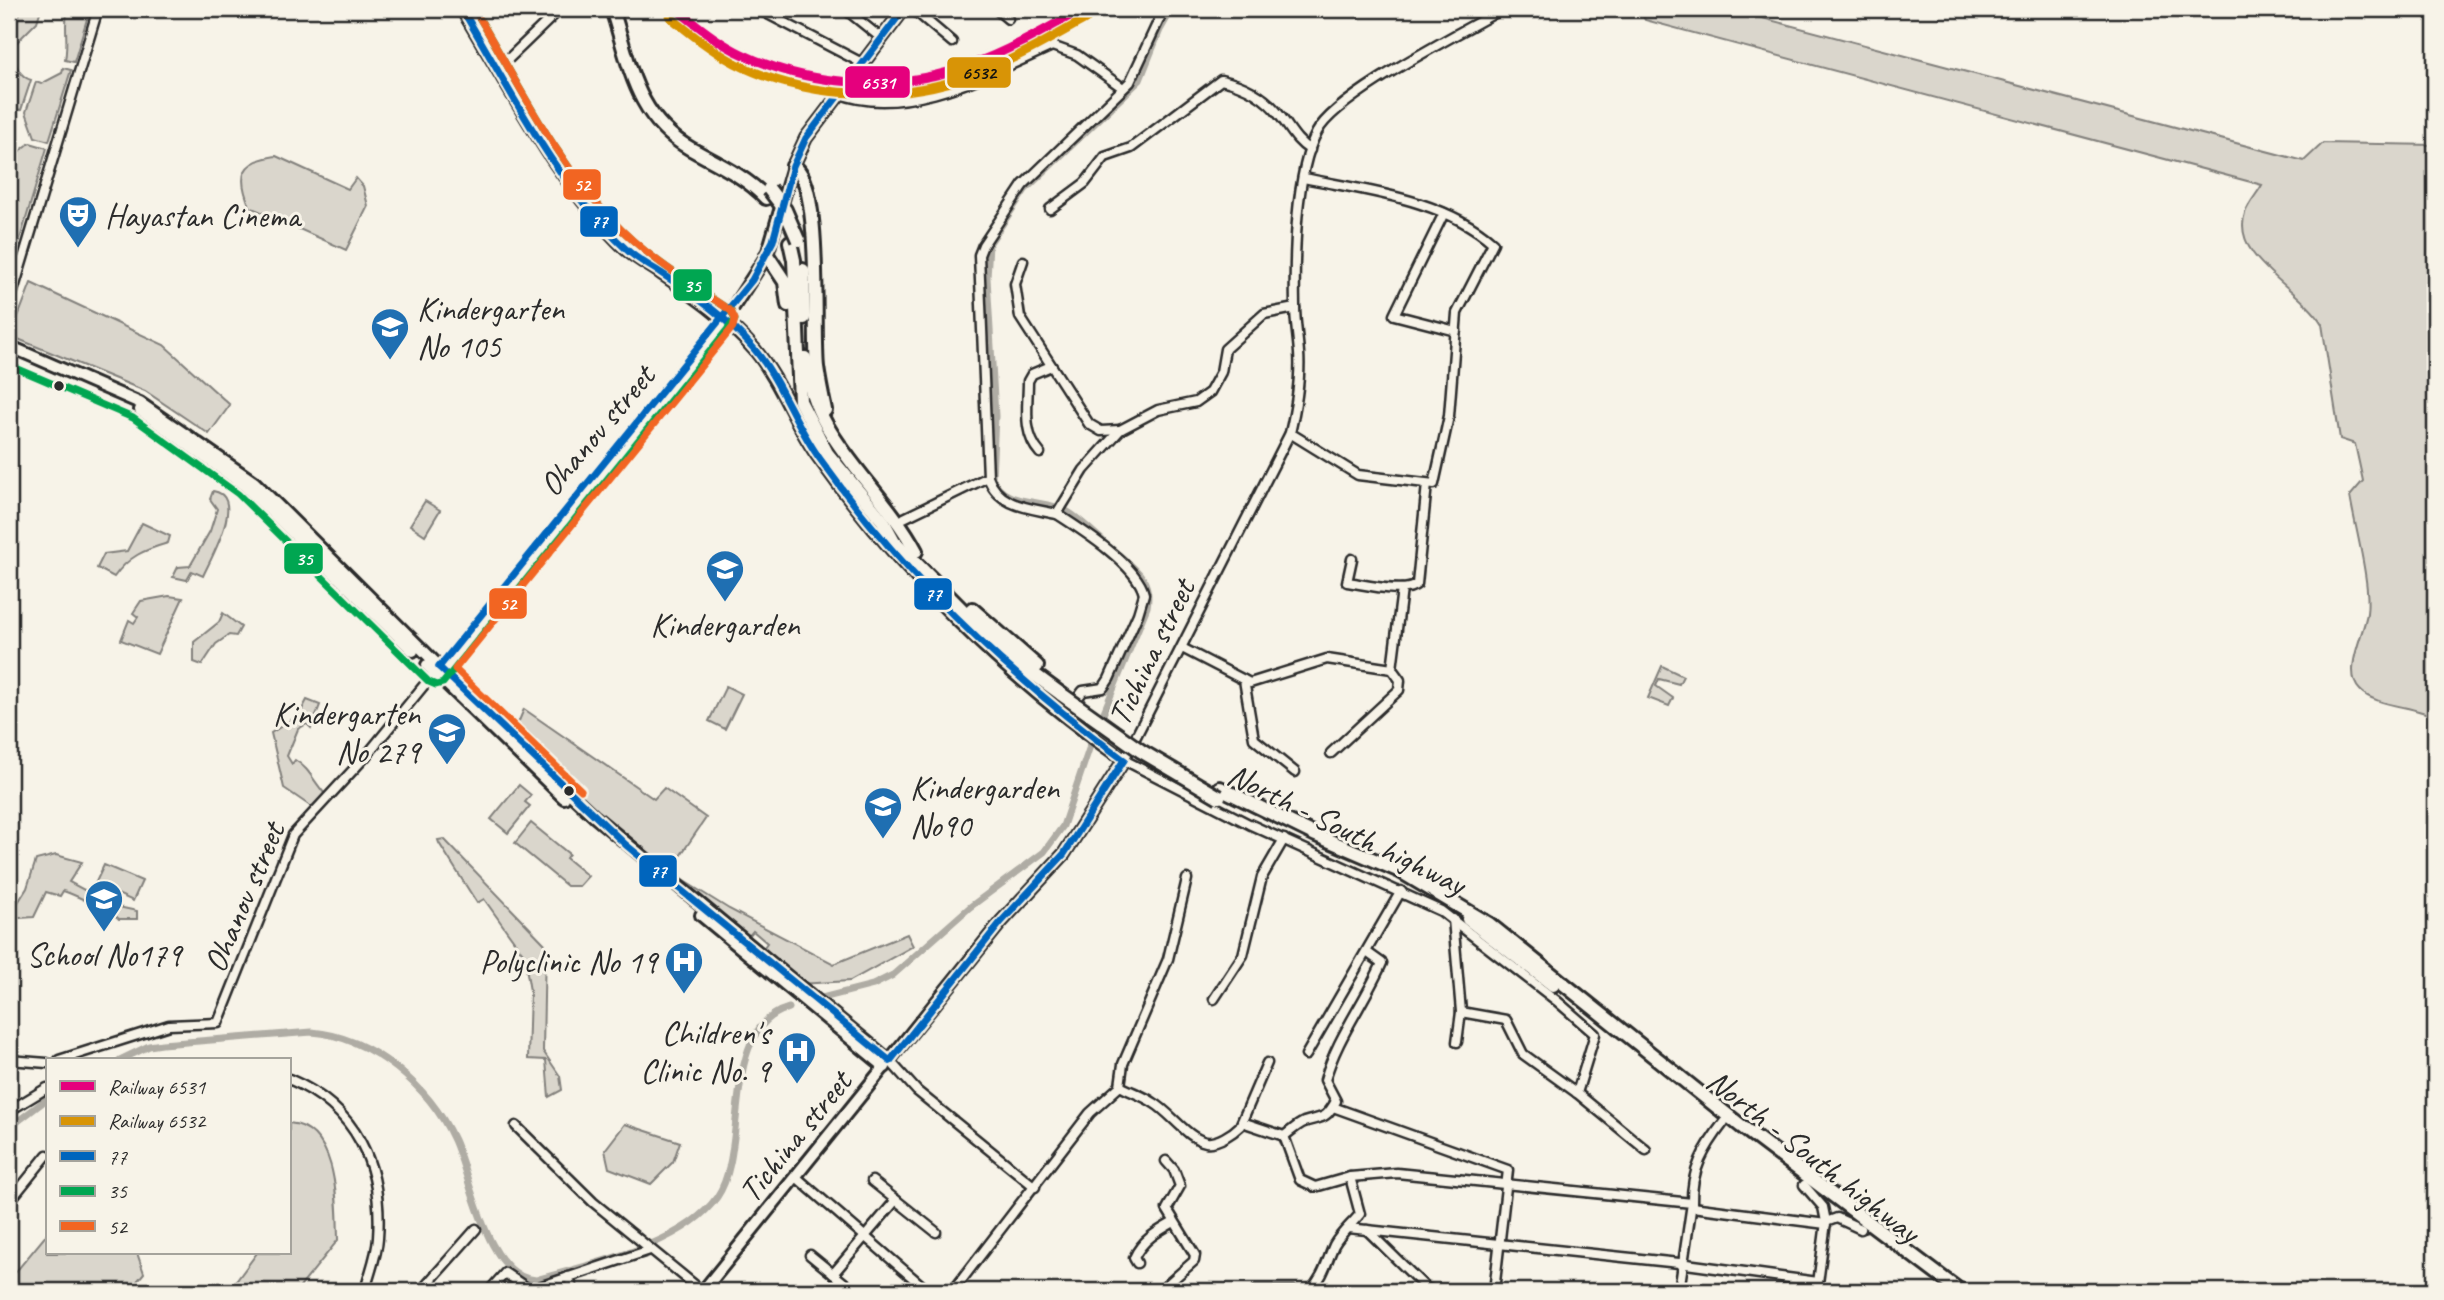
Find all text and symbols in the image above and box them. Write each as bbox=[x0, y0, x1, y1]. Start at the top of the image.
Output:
line badge: 6532 bbox=[946, 56, 1012, 89]
text: 6532 bbox=[962, 61, 999, 85]
line badge: 6531 bbox=[844, 65, 911, 99]
text: 6531 bbox=[861, 71, 898, 95]
line badge: 52 bbox=[562, 168, 602, 201]
text: 52 bbox=[574, 173, 593, 197]
theatre icon: Hayastan Cinema bbox=[57, 194, 99, 249]
place label: Hayastan Cinema bbox=[105, 195, 302, 237]
line badge: 77 bbox=[579, 205, 619, 238]
text: 77 bbox=[591, 210, 610, 234]
line badge: 35 bbox=[672, 268, 713, 302]
text: 35 bbox=[684, 274, 702, 298]
place label: Kindergarten No 105 bbox=[417, 288, 565, 368]
school or university icon: Kindergarten No 105 bbox=[369, 306, 411, 361]
street label: Ohanov street bbox=[530, 354, 666, 505]
unlabelled marker bbox=[52, 379, 66, 393]
line badge: 35 bbox=[283, 542, 324, 575]
text: 35 bbox=[296, 547, 314, 571]
school or university icon: Kindergarden bbox=[704, 548, 746, 603]
street label: Tichina street bbox=[1098, 570, 1206, 732]
line badge: 77 bbox=[913, 577, 953, 611]
text: 77 bbox=[925, 583, 944, 607]
line badge: 52 bbox=[488, 587, 528, 620]
text: 52 bbox=[500, 592, 519, 616]
place label: Kindergarden bbox=[650, 604, 801, 646]
place label: Kindergarten No 279 bbox=[273, 693, 423, 773]
school or university icon: Kindergarten No 279 bbox=[426, 711, 468, 766]
street label: North - South highway bbox=[1221, 753, 1475, 906]
place label: Kindergarden No90 bbox=[910, 767, 1060, 847]
unlabelled marker bbox=[562, 784, 576, 798]
school or university icon: Kindergarden No90 bbox=[862, 785, 904, 840]
street label: Ohanov street bbox=[194, 814, 295, 978]
line badge: 77 bbox=[638, 854, 678, 888]
text: 77 bbox=[650, 860, 669, 884]
school or university icon: School No179 bbox=[83, 878, 125, 933]
place label: School No179 bbox=[27, 934, 185, 976]
hospital icon: Polyclinic No 19 bbox=[663, 940, 705, 995]
place label: Polyclinic No 19 bbox=[480, 941, 660, 983]
place label: Children's Clinic No. 9 bbox=[640, 1012, 773, 1092]
hospital icon: Children's Clinic No. 9 bbox=[776, 1030, 818, 1085]
legend bbox=[46, 1058, 290, 1254]
street label: North - South highway bbox=[1698, 1059, 1931, 1254]
street label: Tichina street bbox=[729, 1060, 862, 1211]
text: Railway 6531 bbox=[108, 1074, 207, 1100]
text: Railway 6532 bbox=[108, 1108, 207, 1134]
text: 77 bbox=[108, 1144, 128, 1170]
text: 35 bbox=[108, 1178, 128, 1204]
text: 52 bbox=[108, 1214, 128, 1240]

